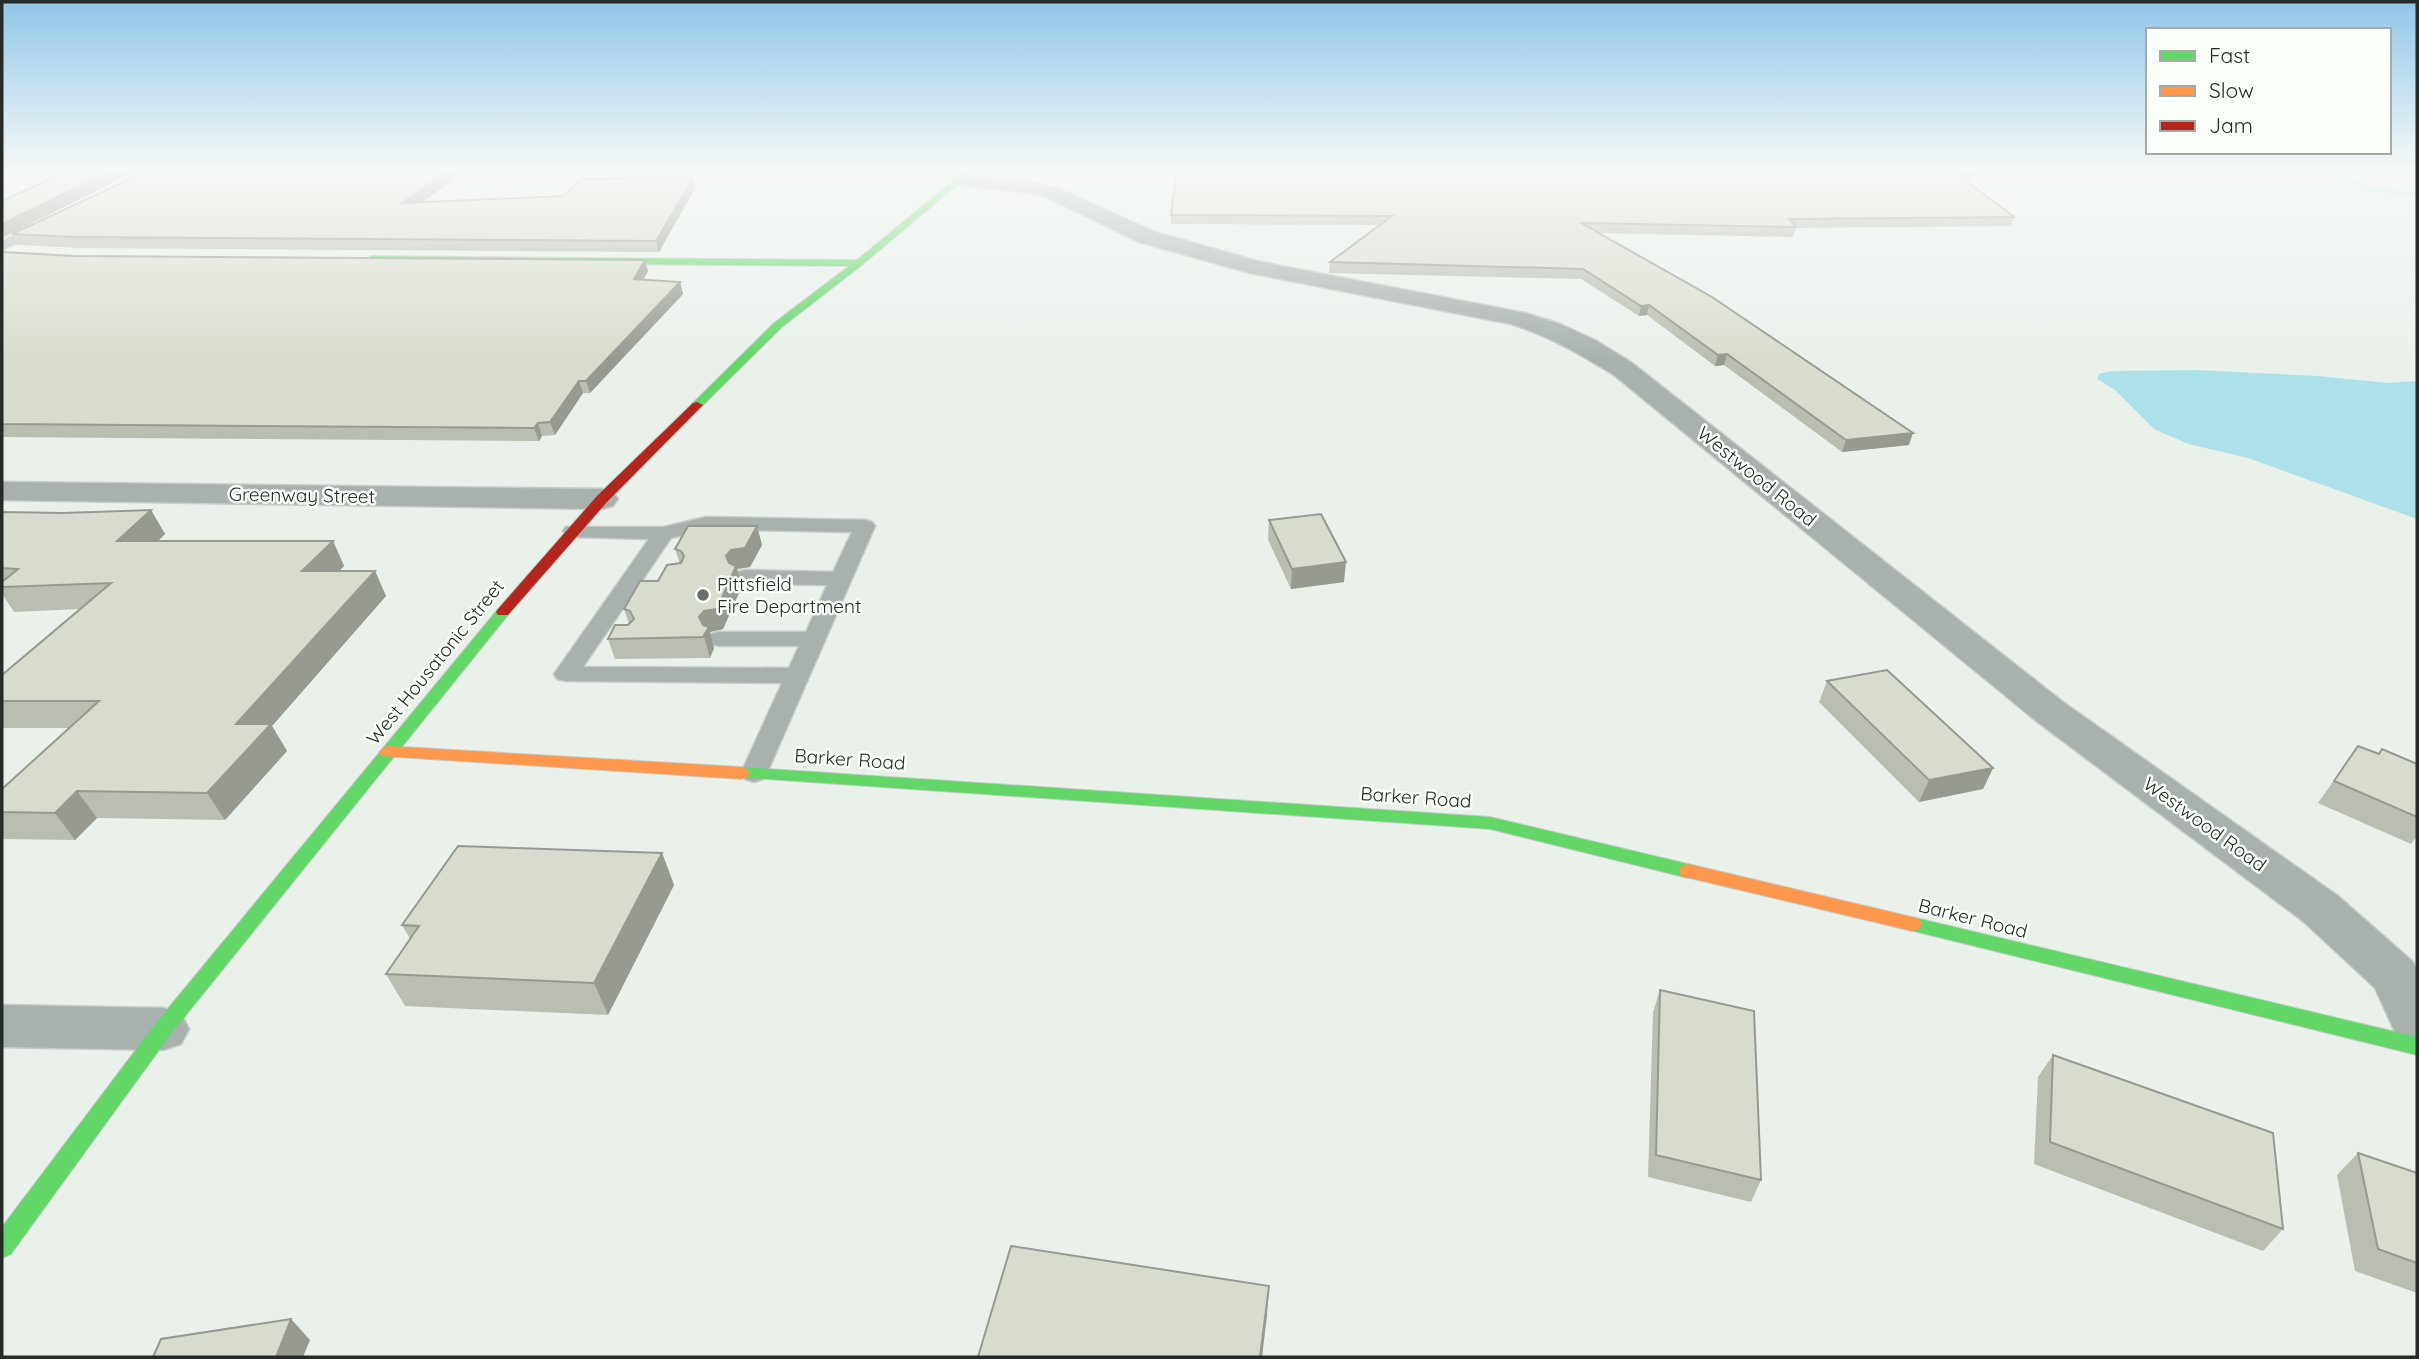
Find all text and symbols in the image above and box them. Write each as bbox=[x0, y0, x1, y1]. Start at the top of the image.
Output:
legend bbox=[2146, 28, 2391, 154]
text: Fast bbox=[2209, 42, 2250, 68]
text: Slow bbox=[2209, 77, 2254, 103]
text: Jam bbox=[2209, 112, 2253, 138]
street label: Westwood Road bbox=[1693, 421, 1821, 531]
street label: Greenway Street bbox=[229, 482, 375, 508]
place label: Pittsfield Fire Department bbox=[717, 572, 861, 618]
street label: West Housatonic Street bbox=[361, 575, 509, 749]
marker: Pittsfield Fire Department bbox=[695, 587, 711, 603]
street label: Barker Road bbox=[794, 743, 906, 775]
street label: Westwood Road bbox=[2139, 771, 2271, 877]
street label: Barker Road bbox=[1360, 781, 1472, 813]
street label: Barker Road bbox=[1916, 893, 2030, 943]

